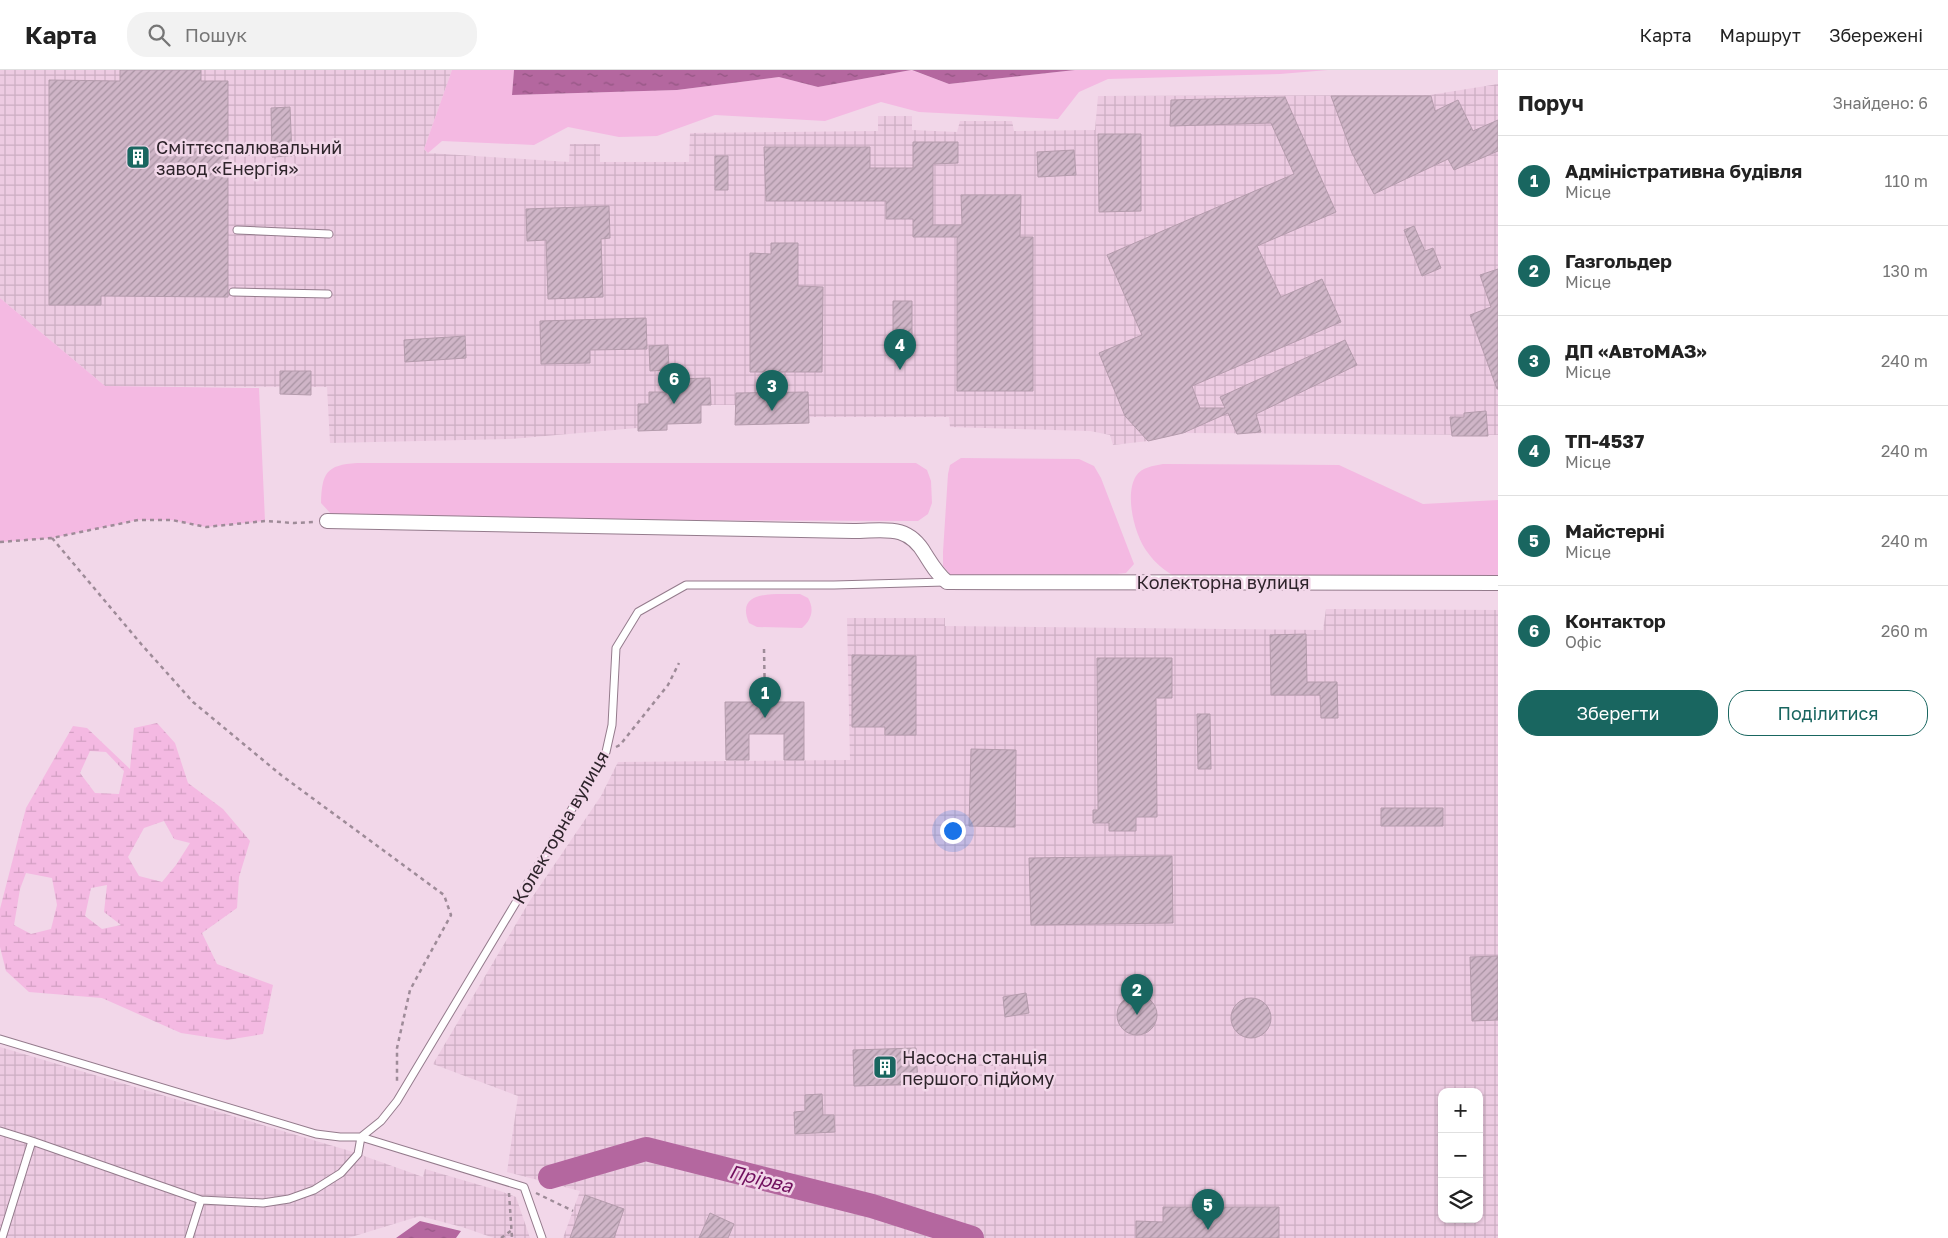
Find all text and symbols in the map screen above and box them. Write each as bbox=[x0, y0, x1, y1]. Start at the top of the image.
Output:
search box bbox=[127, 12, 477, 57]
text: Карта bbox=[25, 20, 97, 49]
icon: search bbox=[145, 21, 173, 49]
text: Пошук bbox=[185, 23, 247, 46]
text: Карта bbox=[1639, 24, 1692, 46]
text: Маршрут bbox=[1720, 24, 1801, 46]
text: Збережені bbox=[1829, 24, 1923, 46]
text: Поруч bbox=[1518, 90, 1584, 116]
text: Знайдено: 6 bbox=[1832, 93, 1928, 113]
place label: Сміттєспалювальний завод «Енергія» bbox=[156, 136, 342, 179]
building icon: Сміттєспалювальний завод «Енергія» bbox=[125, 144, 151, 170]
text: Адміністративна будівля bbox=[1565, 159, 1802, 182]
text: 1 bbox=[1530, 171, 1538, 191]
text: 110 m bbox=[1884, 171, 1928, 191]
text: Місце bbox=[1565, 182, 1611, 202]
text: Газгольдер bbox=[1565, 249, 1672, 272]
text: 2 bbox=[1529, 261, 1539, 281]
text: 130 m bbox=[1883, 261, 1928, 281]
text: Місце bbox=[1565, 272, 1611, 292]
pin: 4 bbox=[884, 329, 916, 370]
text: ДП «АвтоМАЗ» bbox=[1565, 339, 1707, 362]
text: 3 bbox=[1529, 351, 1539, 371]
text: 240 m bbox=[1881, 351, 1928, 371]
text: Місце bbox=[1565, 362, 1611, 382]
pin: 6 bbox=[658, 363, 690, 404]
pin: 3 bbox=[756, 370, 788, 411]
text: ТП-4537 bbox=[1565, 429, 1644, 452]
text: 4 bbox=[1529, 441, 1539, 461]
text: 240 m bbox=[1881, 441, 1928, 461]
text: Місце bbox=[1565, 452, 1611, 472]
text: Майстерні bbox=[1565, 519, 1665, 542]
text: 5 bbox=[1529, 531, 1539, 551]
text: 240 m bbox=[1881, 531, 1928, 551]
text: Місце bbox=[1565, 542, 1611, 562]
street label: Колекторна вулиця bbox=[1137, 571, 1309, 593]
text: Контактор bbox=[1565, 609, 1666, 632]
text: 6 bbox=[1529, 621, 1539, 641]
text: 260 m bbox=[1881, 621, 1928, 641]
text: Офіс bbox=[1565, 632, 1602, 652]
pin: 1 bbox=[749, 677, 781, 718]
button: Зберегти bbox=[1518, 690, 1718, 736]
button: Поділитися bbox=[1728, 690, 1928, 736]
street label: Колекторна вулиця bbox=[507, 747, 613, 907]
your location bbox=[940, 818, 966, 844]
pin: 2 bbox=[1121, 974, 1153, 1015]
place label: Насосна станція першого підйому bbox=[902, 1046, 1054, 1089]
building icon: Насосна станція першого підйому bbox=[872, 1054, 898, 1080]
map controls bbox=[1438, 1088, 1483, 1223]
button: + bbox=[1438, 1088, 1483, 1133]
button: − bbox=[1438, 1133, 1483, 1178]
water label: Прірва bbox=[727, 1159, 796, 1197]
button: layers bbox=[1438, 1178, 1483, 1223]
pin: 5 bbox=[1192, 1189, 1224, 1230]

